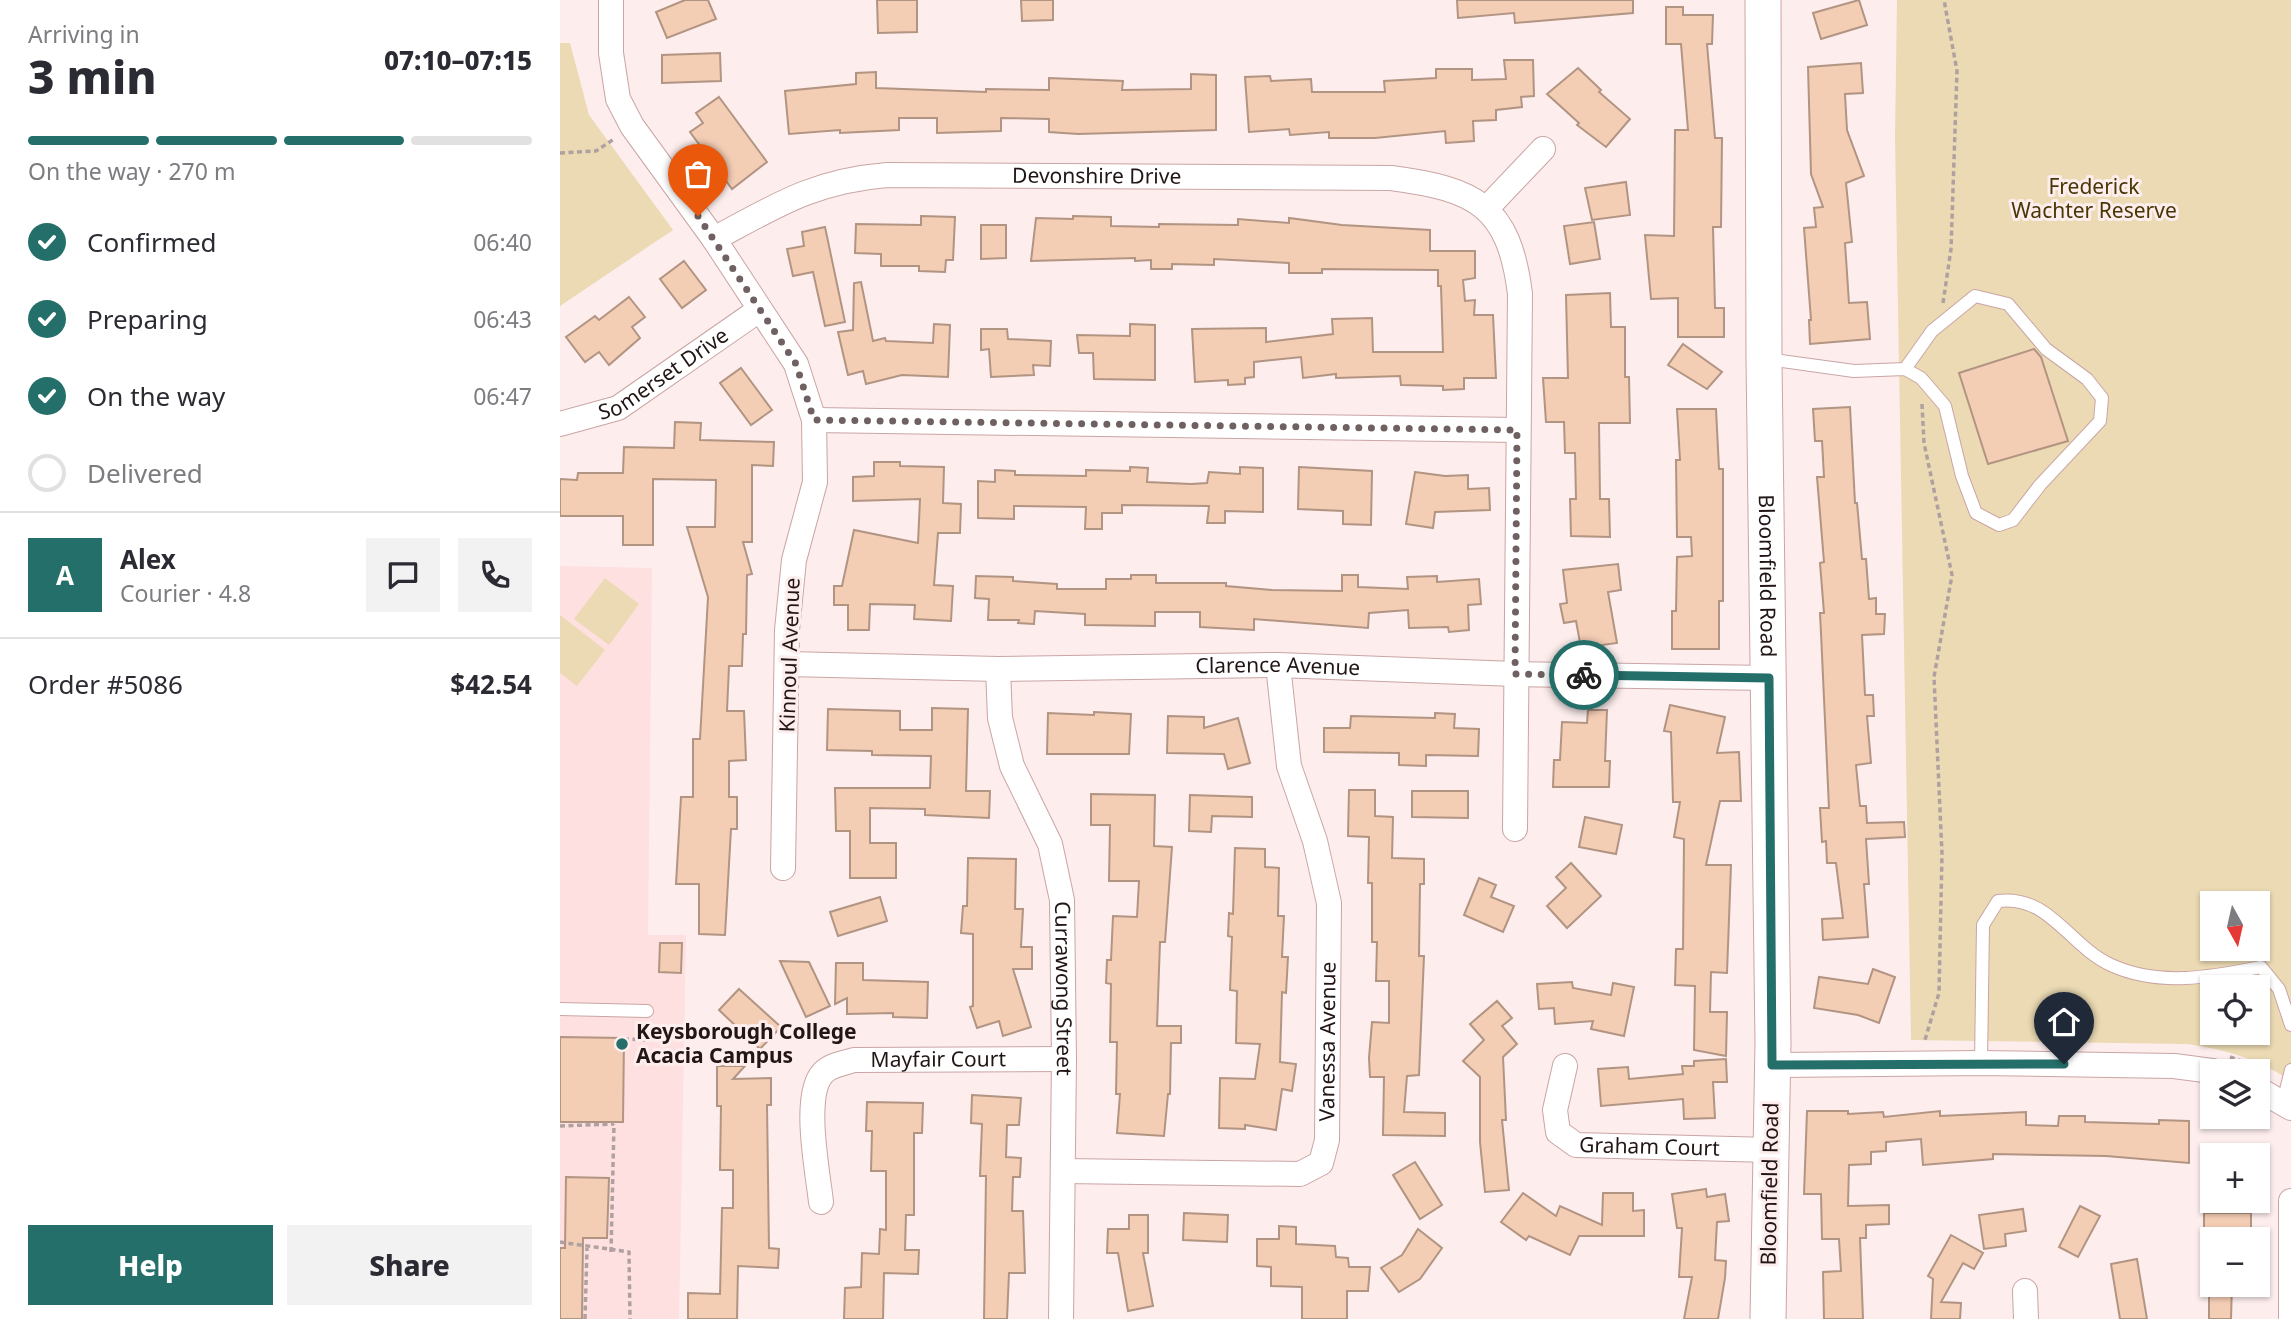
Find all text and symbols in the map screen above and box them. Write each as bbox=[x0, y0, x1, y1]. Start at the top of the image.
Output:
text: Arriving in bbox=[28, 18, 140, 50]
text: 07:10–07:15 bbox=[384, 42, 532, 78]
text: 3 min bbox=[28, 45, 157, 107]
pin bbox=[668, 144, 728, 216]
text: On the way · 270 m bbox=[28, 155, 235, 187]
icon: bag bbox=[679, 155, 717, 193]
street label: Devonshire Drive bbox=[1012, 161, 1181, 190]
park label: Frederick Wachter Reserve bbox=[2011, 172, 2177, 224]
icon: check bbox=[28, 223, 66, 261]
text: Confirmed bbox=[87, 224, 217, 260]
text: 06:40 bbox=[473, 226, 532, 258]
icon: check bbox=[28, 300, 66, 338]
text: Preparing bbox=[87, 301, 208, 337]
text: 06:43 bbox=[473, 303, 532, 335]
street label: Somerset Drive bbox=[595, 321, 733, 426]
icon: check bbox=[28, 377, 66, 415]
text: On the way bbox=[87, 378, 225, 414]
text: 06:47 bbox=[473, 380, 532, 412]
text: Delivered bbox=[87, 455, 203, 491]
street label: Bloomfield Road bbox=[1753, 494, 1783, 658]
button: chat bbox=[366, 538, 440, 612]
button: phone bbox=[458, 538, 532, 612]
text: Alex bbox=[120, 541, 176, 577]
text: A bbox=[56, 557, 74, 593]
text: Courier · 4.8 bbox=[120, 577, 251, 609]
street label: Kinnoul Avenue bbox=[772, 577, 806, 733]
courier bbox=[1549, 640, 1619, 710]
street label: Clarence Avenue bbox=[1195, 650, 1361, 681]
icon: bike bbox=[1565, 656, 1603, 694]
text: Order #5086 bbox=[28, 666, 183, 702]
text: $42.54 bbox=[450, 666, 532, 702]
north arrow bbox=[2200, 891, 2270, 961]
map controls bbox=[2200, 891, 2270, 1297]
street label: Currawong Street bbox=[1049, 901, 1079, 1076]
street label: Vanessa Avenue bbox=[1312, 961, 1342, 1122]
button: locate bbox=[2200, 975, 2270, 1045]
pin bbox=[2034, 992, 2094, 1064]
icon: home bbox=[2045, 1003, 2083, 1041]
place label: Keysborough College Acacia Campus bbox=[636, 1017, 857, 1069]
marker: Keysborough College Acacia Campus bbox=[614, 1036, 630, 1052]
street label: Mayfair Court bbox=[870, 1044, 1006, 1073]
button: layers bbox=[2200, 1059, 2270, 1129]
street label: Bloomfield Road bbox=[1754, 1102, 1784, 1266]
street label: Graham Court bbox=[1579, 1130, 1720, 1162]
button: + bbox=[2200, 1143, 2270, 1213]
button: Help bbox=[28, 1225, 273, 1305]
button: Share bbox=[287, 1225, 532, 1305]
button: − bbox=[2200, 1227, 2270, 1297]

